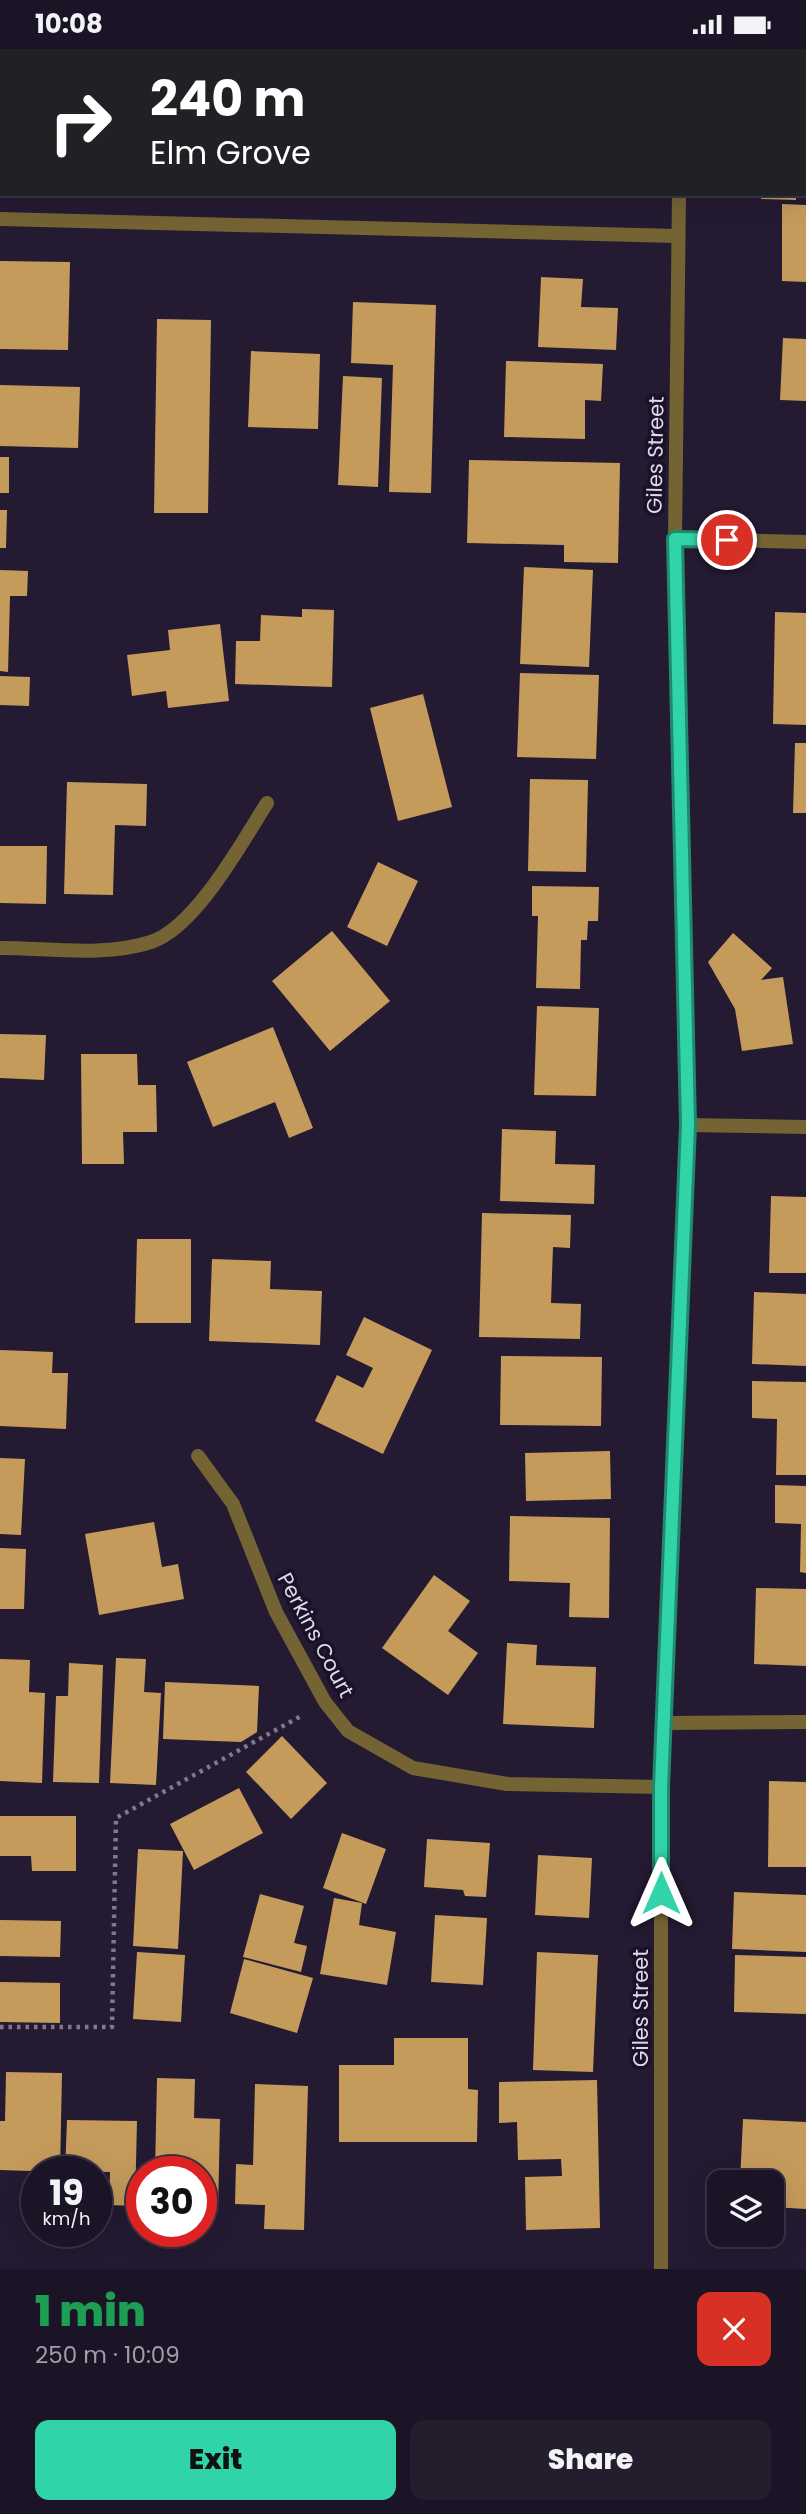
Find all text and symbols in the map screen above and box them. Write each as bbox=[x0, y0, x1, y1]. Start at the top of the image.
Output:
text: 10:08 bbox=[35, 6, 103, 42]
text: 240 m bbox=[150, 65, 305, 133]
icon: right bbox=[35, 77, 126, 168]
text: Elm Grove bbox=[150, 130, 311, 175]
street label: Giles Street bbox=[639, 396, 671, 514]
pin bbox=[697, 510, 757, 570]
icon: arrive bbox=[708, 521, 746, 559]
street label: Perkins Court bbox=[271, 1567, 361, 1703]
position arrow bbox=[624, 1856, 698, 1930]
street label: Giles Street bbox=[626, 1949, 655, 2067]
speed limit sign: 30 bbox=[126, 2156, 217, 2247]
text: 19 bbox=[49, 2168, 84, 2217]
map controls bbox=[707, 2170, 784, 2247]
button: layers bbox=[707, 2170, 784, 2247]
text: km/h bbox=[43, 2206, 90, 2231]
text: 1 min bbox=[35, 2282, 146, 2341]
button: close bbox=[697, 2292, 771, 2366]
text: 250 m · 10:09 bbox=[35, 2339, 180, 2371]
button: Exit bbox=[35, 2420, 396, 2500]
button: Share bbox=[410, 2420, 771, 2500]

